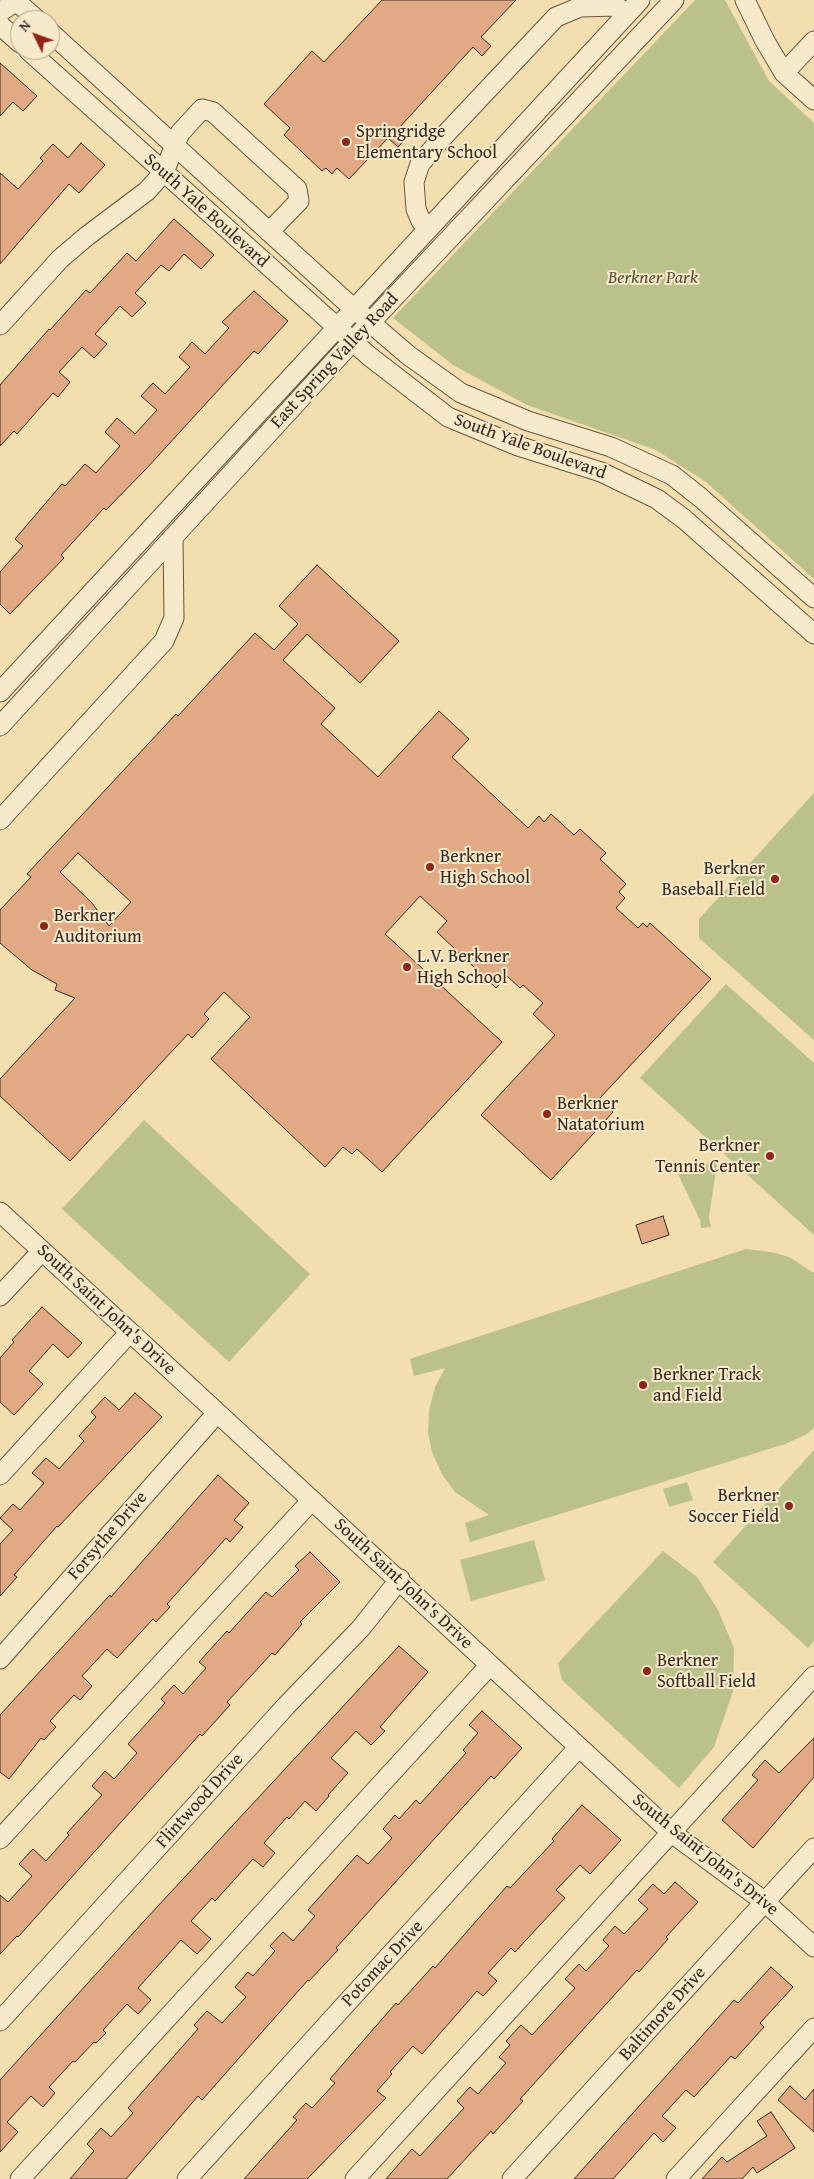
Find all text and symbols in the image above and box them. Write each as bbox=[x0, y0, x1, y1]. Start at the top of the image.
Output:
north arrow bbox=[10, 10, 60, 60]
text: N bbox=[14, 15, 35, 36]
place label: Springridge Elementary School bbox=[356, 121, 497, 163]
marker: Springridge Elementary School bbox=[340, 136, 352, 148]
street label: South Yale Boulevard bbox=[139, 149, 273, 273]
park label: Berkner Park bbox=[608, 267, 698, 289]
street label: East Spring Valley Road bbox=[267, 289, 403, 433]
street label: South Yale Boulevard bbox=[451, 409, 609, 485]
place label: Berkner High School bbox=[440, 846, 530, 889]
place label: Berkner Baseball Field bbox=[662, 858, 765, 901]
marker: Berkner High School bbox=[424, 861, 436, 873]
marker: Berkner Baseball Field bbox=[769, 873, 781, 885]
place label: Berkner Auditorium bbox=[54, 905, 142, 948]
marker: Berkner Auditorium bbox=[38, 920, 50, 932]
place label: L.V. Berkner High School bbox=[417, 946, 509, 989]
marker: L.V. Berkner High School bbox=[401, 961, 413, 973]
place label: Berkner Natatorium bbox=[557, 1093, 645, 1136]
marker: Berkner Natatorium bbox=[541, 1108, 553, 1120]
place label: Berkner Tennis Center bbox=[655, 1135, 760, 1178]
marker: Berkner Tennis Center bbox=[764, 1150, 776, 1162]
street label: South Saint John's Drive bbox=[32, 1240, 180, 1380]
place label: Berkner Track and Field bbox=[653, 1364, 761, 1406]
marker: Berkner Track and Field bbox=[637, 1379, 649, 1391]
place label: Berkner Soccer Field bbox=[688, 1485, 779, 1528]
street label: Forsythe Drive bbox=[64, 1487, 152, 1585]
marker: Berkner Soccer Field bbox=[783, 1500, 795, 1512]
street label: South Saint John's Drive bbox=[329, 1514, 477, 1654]
place label: Berkner Softball Field bbox=[657, 1650, 756, 1692]
marker: Berkner Softball Field bbox=[641, 1665, 653, 1677]
street label: Flintwood Drive bbox=[152, 1749, 248, 1853]
street label: South Saint John's Drive bbox=[627, 1789, 783, 1921]
street label: Potomac Drive bbox=[338, 1916, 428, 2012]
street label: Baltimore Drive bbox=[615, 1963, 711, 2065]

